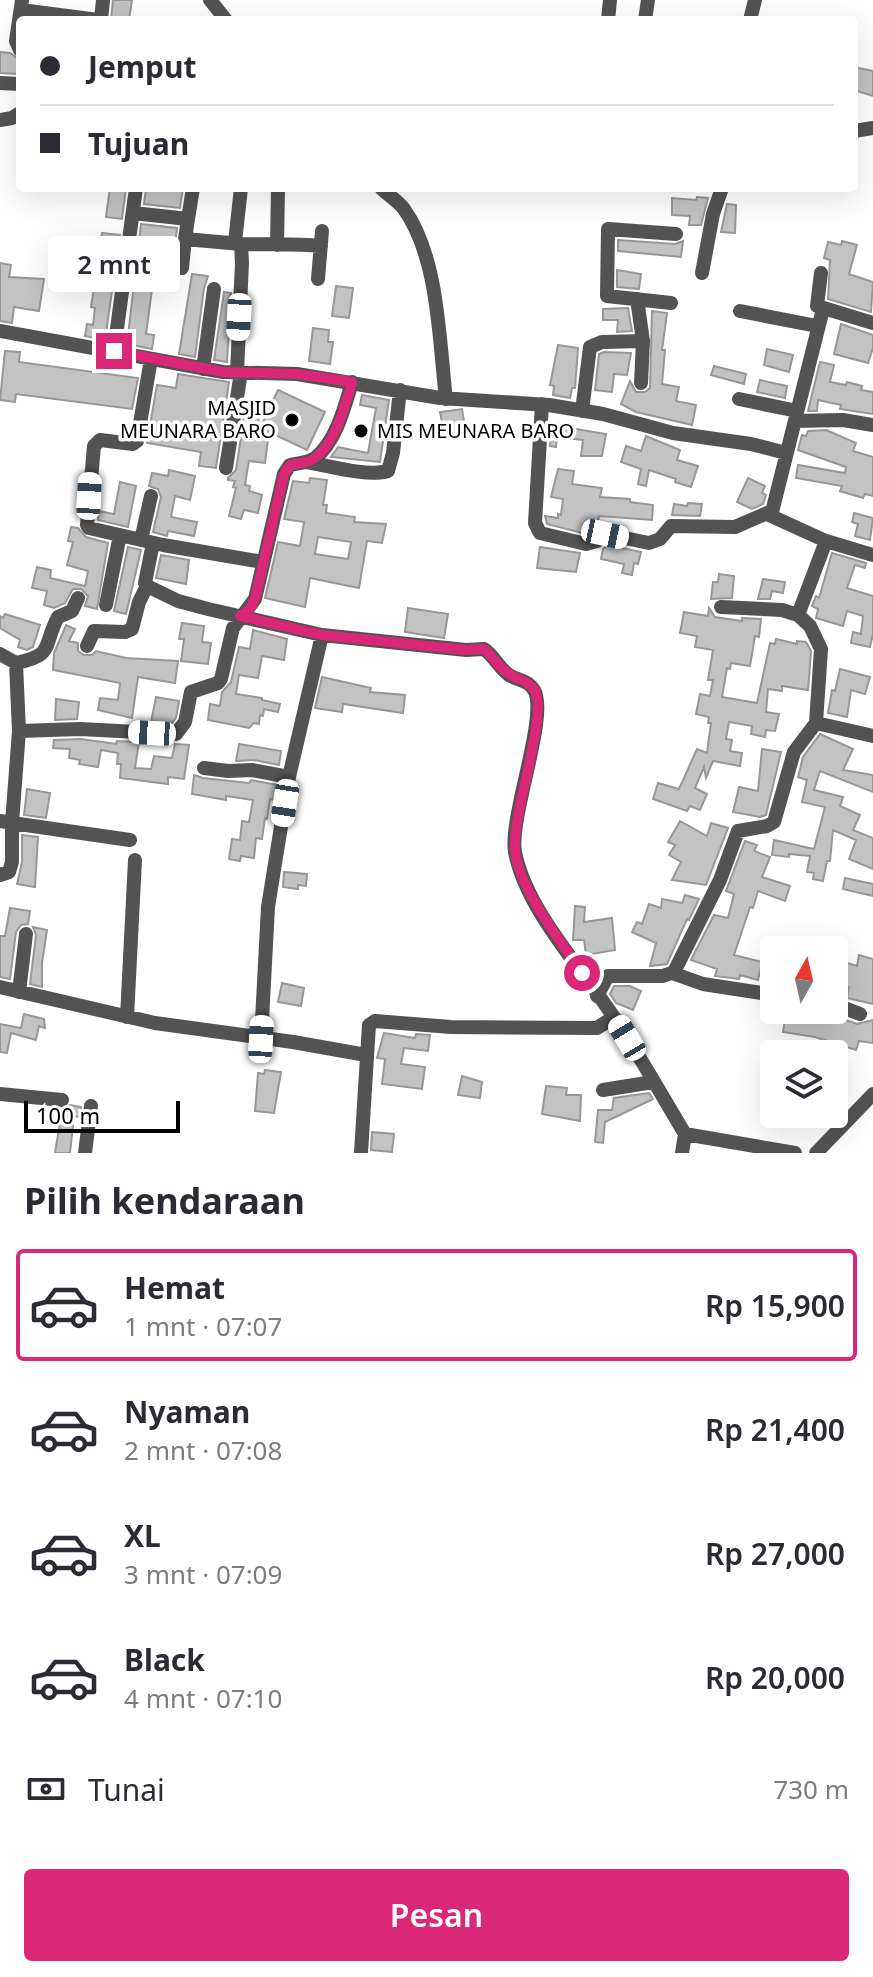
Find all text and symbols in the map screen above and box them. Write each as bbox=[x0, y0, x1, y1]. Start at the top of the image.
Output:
text: Jemput bbox=[88, 46, 197, 87]
text: Tujuan bbox=[88, 123, 189, 164]
callout: 2 mnt bbox=[48, 235, 180, 291]
text: 2 mnt bbox=[77, 246, 151, 282]
car bbox=[226, 292, 252, 342]
route end bbox=[96, 333, 132, 369]
place label: MASJID MEUNARA BARO bbox=[120, 394, 276, 444]
marker: MASJID MEUNARA BARO bbox=[283, 411, 301, 429]
place label: MIS MEUNARA BARO bbox=[377, 417, 574, 444]
marker: MIS MEUNARA BARO bbox=[352, 422, 370, 440]
car bbox=[76, 471, 102, 521]
car bbox=[579, 517, 631, 551]
car bbox=[127, 720, 177, 746]
car bbox=[269, 777, 301, 829]
north arrow bbox=[760, 936, 848, 1024]
map controls bbox=[760, 936, 848, 1128]
route start bbox=[564, 955, 600, 991]
car bbox=[604, 1011, 650, 1065]
car bbox=[248, 1014, 274, 1064]
button: layers bbox=[760, 1040, 848, 1128]
scale bar bbox=[24, 1097, 180, 1133]
text: 100 m bbox=[36, 1100, 100, 1130]
text: Pilih kendaraan bbox=[24, 1176, 305, 1225]
text: Hemat bbox=[124, 1267, 225, 1308]
icon: car bbox=[28, 1269, 100, 1341]
text: Rp 15,900 bbox=[705, 1285, 845, 1326]
text: 1 mnt · 07:07 bbox=[124, 1308, 282, 1344]
text: Nyaman bbox=[124, 1391, 250, 1432]
icon: car bbox=[28, 1393, 100, 1465]
text: Rp 21,400 bbox=[705, 1409, 845, 1450]
text: 2 mnt · 07:08 bbox=[124, 1432, 282, 1468]
text: XL bbox=[124, 1515, 161, 1556]
icon: car bbox=[28, 1517, 100, 1589]
text: Rp 27,000 bbox=[705, 1533, 845, 1574]
text: 3 mnt · 07:09 bbox=[124, 1556, 282, 1592]
text: Black bbox=[124, 1639, 205, 1680]
icon: car bbox=[28, 1641, 100, 1713]
text: Rp 20,000 bbox=[705, 1657, 845, 1698]
text: 4 mnt · 07:10 bbox=[124, 1680, 282, 1716]
icon: cash bbox=[24, 1767, 68, 1811]
text: Tunai bbox=[88, 1769, 165, 1810]
text: 730 m bbox=[773, 1771, 849, 1807]
button: Pesan bbox=[24, 1869, 849, 1961]

